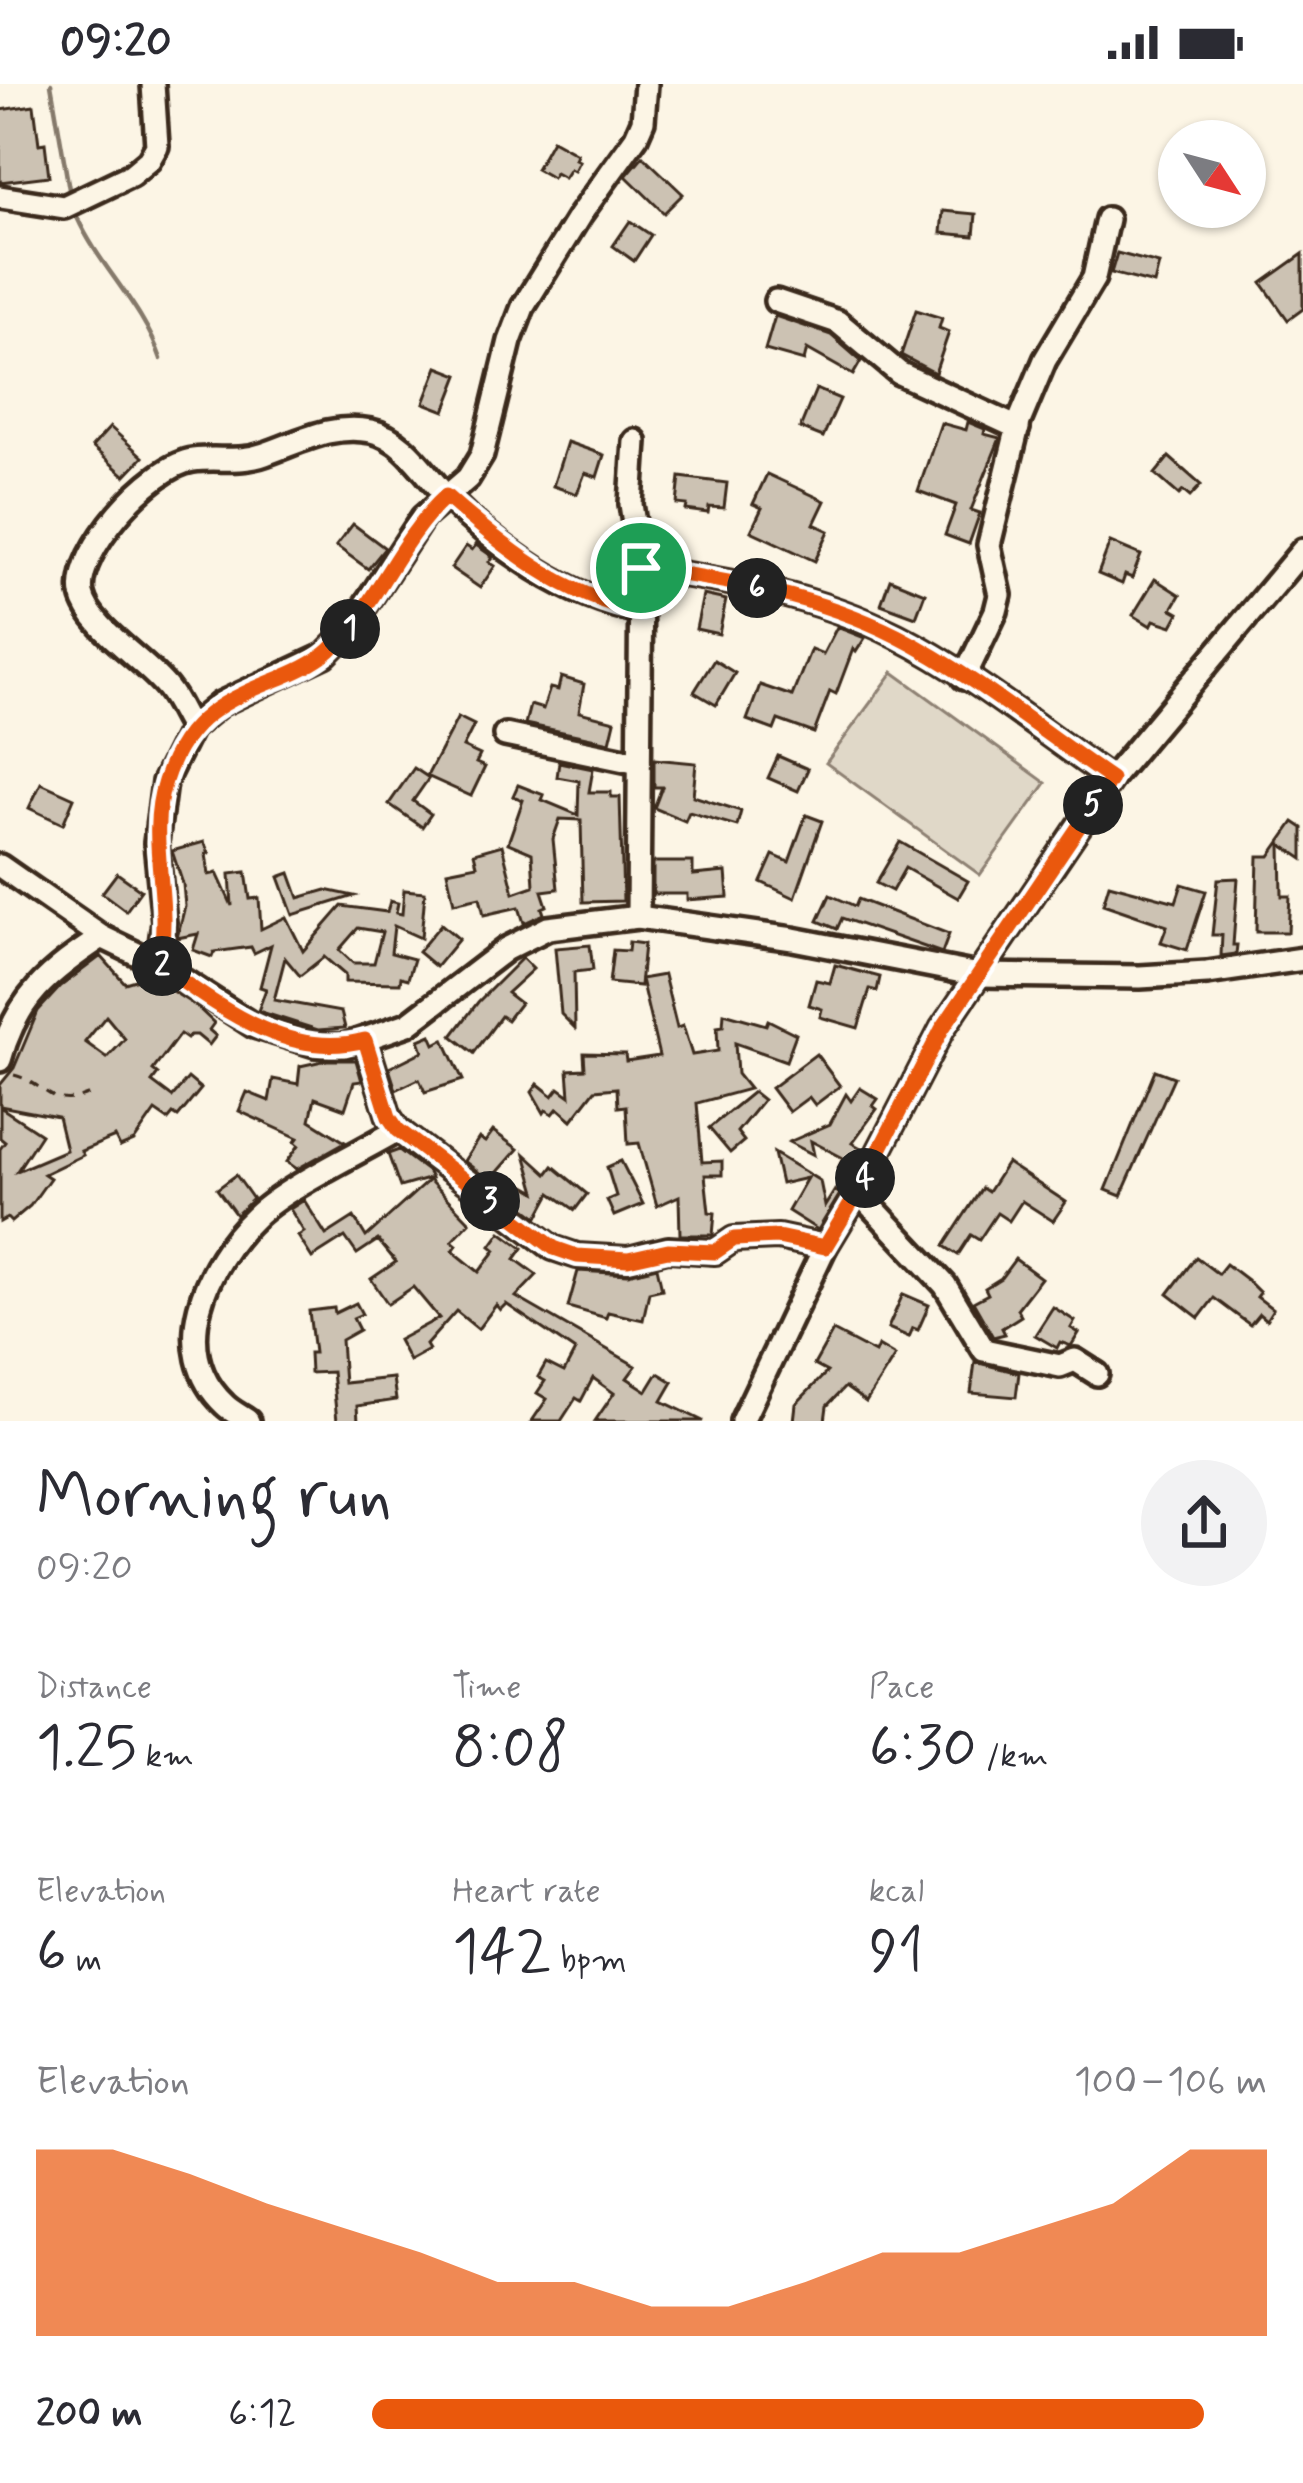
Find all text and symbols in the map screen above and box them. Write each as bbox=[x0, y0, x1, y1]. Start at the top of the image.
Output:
text: 09:20 bbox=[60, 13, 172, 72]
north arrow bbox=[1158, 120, 1266, 228]
map controls bbox=[1158, 120, 1266, 228]
pin bbox=[590, 517, 692, 619]
icon: arrive bbox=[608, 535, 674, 601]
pin: 6 bbox=[727, 558, 787, 618]
text: 6 bbox=[749, 566, 765, 610]
pin: 1 bbox=[320, 599, 380, 659]
text: 1 bbox=[343, 607, 357, 651]
pin: 5 bbox=[1063, 775, 1123, 835]
text: 5 bbox=[1083, 783, 1103, 827]
pin: 2 bbox=[132, 936, 192, 996]
text: 2 bbox=[154, 944, 170, 988]
pin: 4 bbox=[835, 1148, 895, 1208]
text: 4 bbox=[855, 1156, 875, 1200]
pin: 3 bbox=[460, 1171, 520, 1231]
text: 3 bbox=[483, 1179, 497, 1223]
text: Morning run bbox=[36, 1455, 392, 1541]
button: share bbox=[1141, 1460, 1267, 1586]
text: 09:20 bbox=[36, 1543, 133, 1594]
text: Distance bbox=[36, 1666, 152, 1710]
text: Time bbox=[452, 1666, 521, 1710]
text: Pace bbox=[869, 1666, 934, 1710]
text: 1.25 bbox=[36, 1710, 137, 1789]
text: 8:08 bbox=[452, 1710, 569, 1789]
text: 6:30 bbox=[869, 1710, 977, 1789]
text: km bbox=[137, 1735, 194, 1779]
text: /km bbox=[977, 1735, 1048, 1779]
text: Elevation bbox=[36, 1870, 166, 1914]
text: Heart rate bbox=[452, 1870, 601, 1914]
text: kcal bbox=[869, 1870, 924, 1914]
text: 6 bbox=[36, 1914, 67, 1993]
text: 142 bbox=[452, 1914, 551, 1993]
text: 91 bbox=[869, 1914, 924, 1993]
text: m bbox=[67, 1939, 102, 1983]
text: bpm bbox=[551, 1939, 627, 1983]
text: Elevation bbox=[36, 2057, 190, 2108]
text: 100–106 m bbox=[1074, 2057, 1267, 2108]
text: 200 m bbox=[36, 2389, 142, 2440]
text: 6:12 bbox=[228, 2389, 296, 2440]

